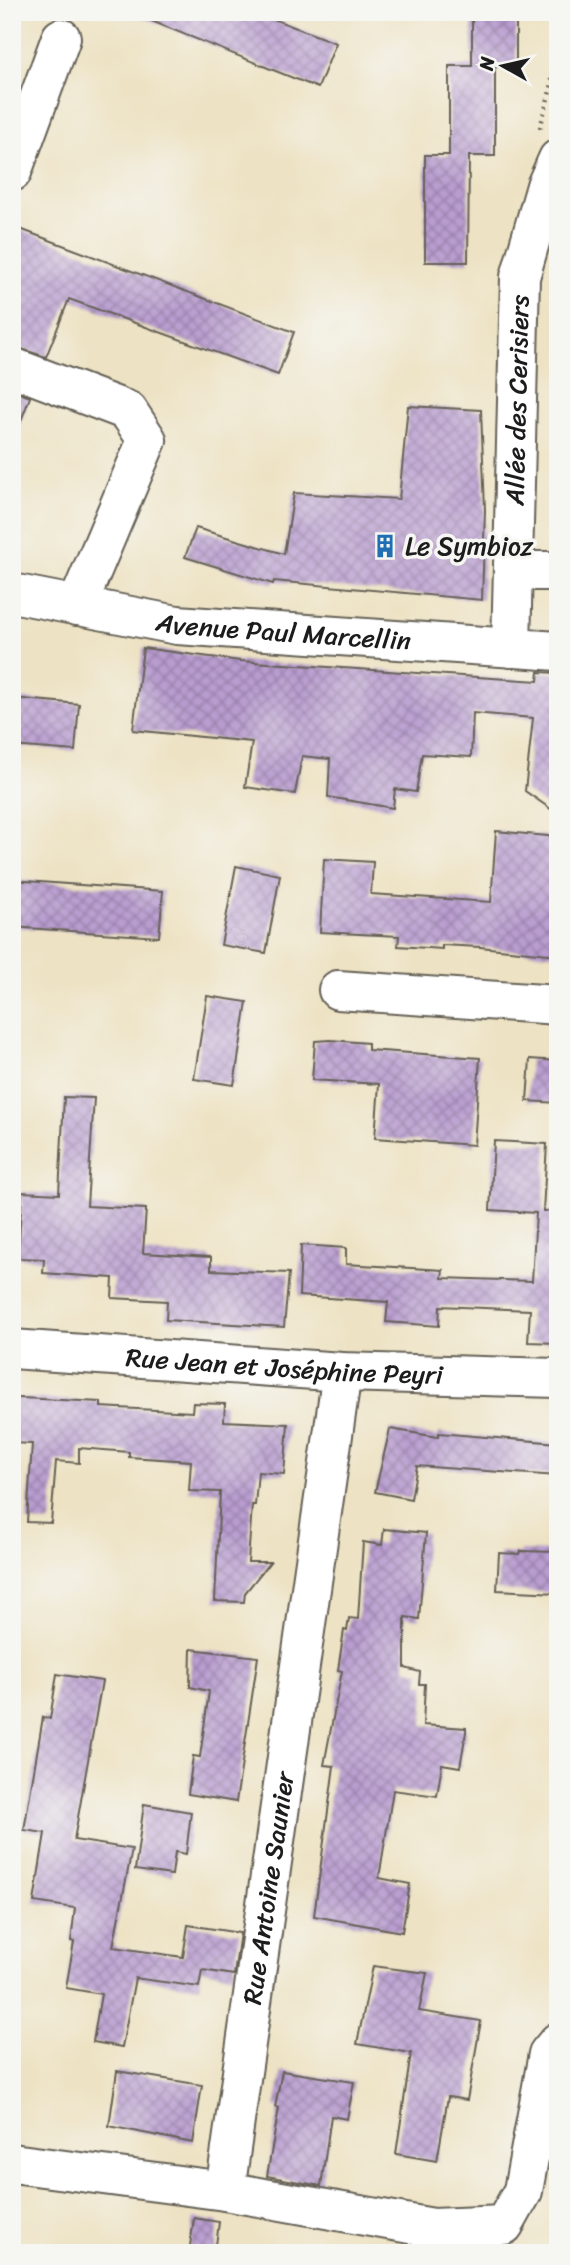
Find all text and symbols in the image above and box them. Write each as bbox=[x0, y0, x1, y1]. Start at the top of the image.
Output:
north arrow bbox=[468, 32, 538, 102]
text: N bbox=[469, 54, 504, 74]
street label: Allée des Cerisiers bbox=[491, 294, 543, 507]
place label: Le Symbioz bbox=[405, 523, 534, 569]
building icon: Le Symbioz bbox=[371, 532, 399, 560]
street label: Avenue Paul Marcellin bbox=[151, 598, 413, 664]
street label: Rue Jean et Joséphine Peyri bbox=[124, 1334, 444, 1398]
street label: Rue Antoine Saunier bbox=[229, 1767, 308, 2007]

